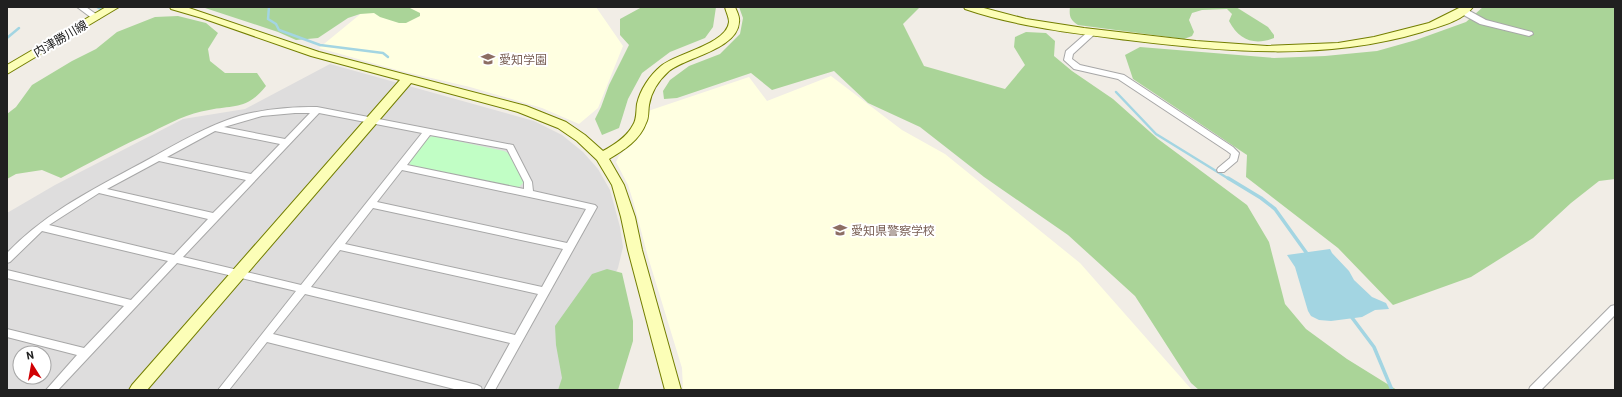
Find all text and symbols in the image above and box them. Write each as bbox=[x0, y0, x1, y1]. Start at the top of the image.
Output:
street label: 内津勝川線 bbox=[31, 17, 89, 59]
school or university icon: 愛知学園 bbox=[480, 51, 496, 67]
place label: 愛知学園 bbox=[499, 52, 547, 66]
school or university icon: 愛知県警察学校 bbox=[832, 222, 848, 238]
place label: 愛知県警察学校 bbox=[851, 223, 935, 237]
north arrow bbox=[12, 345, 52, 385]
text: N bbox=[25, 348, 35, 362]

